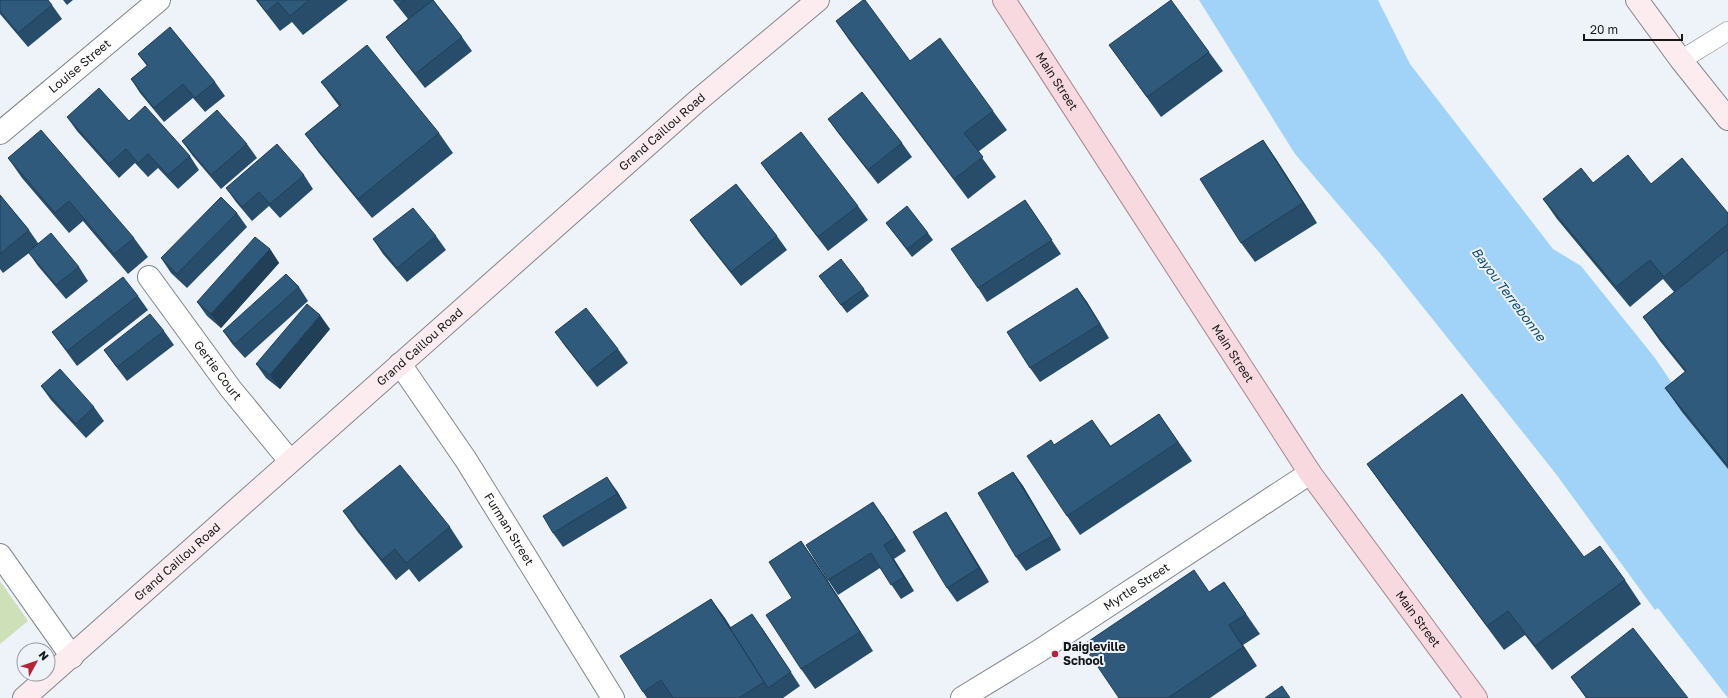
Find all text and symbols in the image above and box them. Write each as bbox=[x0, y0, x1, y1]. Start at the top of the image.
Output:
scale bar bbox=[1584, 16, 1682, 42]
text: 20 m bbox=[1590, 22, 1618, 37]
street label: Louise Street bbox=[45, 36, 114, 96]
street label: Main Street bbox=[1033, 49, 1082, 113]
street label: Grand Caillou Road bbox=[616, 90, 708, 174]
water label: Bayou Terrebonne bbox=[1469, 244, 1550, 345]
street label: Grand Caillou Road bbox=[373, 304, 466, 389]
street label: Main Street bbox=[1209, 321, 1258, 385]
street label: Gertie Court bbox=[191, 337, 245, 403]
street label: Furman Street bbox=[481, 490, 537, 568]
street label: Grand Caillou Road bbox=[131, 519, 223, 604]
street label: Myrtle Street bbox=[1100, 559, 1172, 614]
street label: Main Street bbox=[1393, 588, 1444, 650]
place label: Daigleville School bbox=[1063, 639, 1126, 668]
north arrow bbox=[16, 642, 56, 682]
text: N bbox=[36, 648, 52, 663]
marker: Daigleville School bbox=[1050, 649, 1060, 659]

